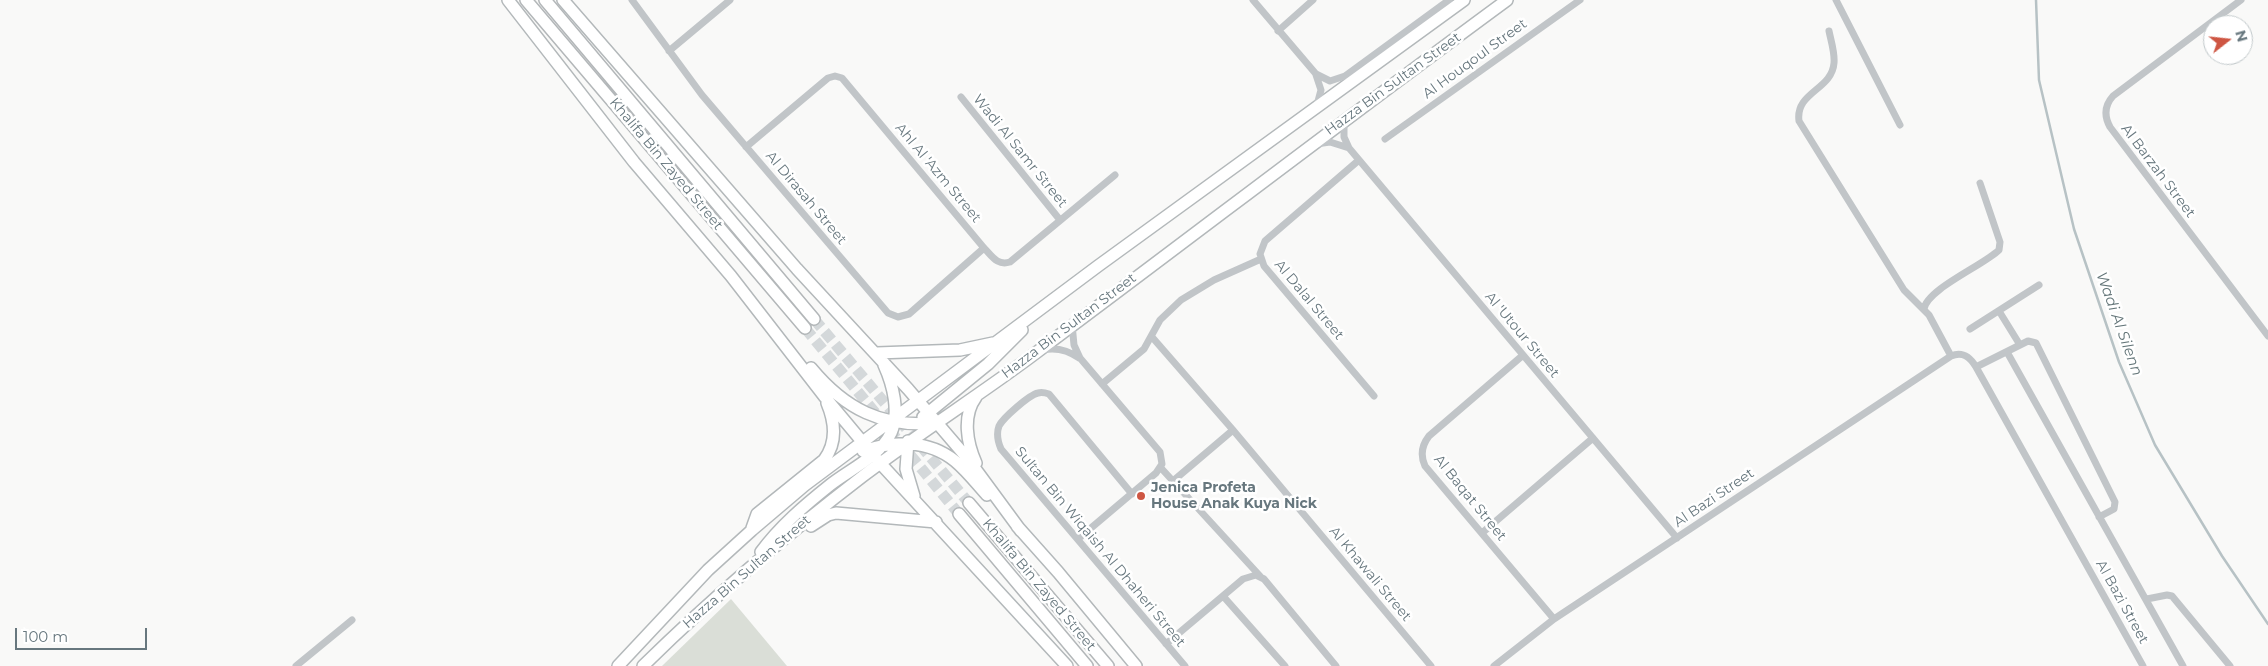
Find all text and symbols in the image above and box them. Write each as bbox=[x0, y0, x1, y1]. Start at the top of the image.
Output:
north arrow bbox=[2203, 15, 2253, 65]
street label: Al Houqoul Street bbox=[1420, 16, 1530, 102]
text: N bbox=[2231, 28, 2252, 44]
street label: Hazza Bin Sultan Street bbox=[1322, 29, 1464, 139]
street label: Wadi Al Samr Street bbox=[969, 91, 1071, 211]
street label: Khalifa Bin Zayed Street bbox=[606, 94, 726, 234]
street label: Ahl Al 'Azm Street bbox=[891, 120, 985, 226]
street label: Al Barzah Street bbox=[2117, 121, 2199, 221]
street label: Al Dirasah Street bbox=[762, 148, 850, 248]
street label: Al Dalal Street bbox=[1271, 257, 1347, 343]
street label: Hazza Bin Sultan Street bbox=[998, 270, 1140, 382]
water label: Wadi Al Silenn bbox=[2092, 270, 2146, 378]
street label: Al 'Utour Street bbox=[1481, 289, 1563, 381]
street label: Sultan Bin Wiqaish Al Dhaheri Street bbox=[1011, 443, 1189, 651]
street label: Al Baqat Street bbox=[1430, 452, 1510, 544]
street label: Al Bazi Street bbox=[1671, 465, 1757, 531]
place label: Jenica Profeta House Anak Kuya Nick bbox=[1151, 480, 1317, 512]
marker: Jenica Profeta House Anak Kuya Nick bbox=[1135, 490, 1147, 502]
street label: Hazza Bin Sultan Street bbox=[680, 512, 814, 632]
street label: Khalifa Bin Zayed Street bbox=[979, 515, 1099, 655]
street label: Al Khawali Street bbox=[1325, 523, 1415, 625]
street label: Al Bazi Street bbox=[2092, 557, 2152, 647]
scale bar bbox=[18, 618, 150, 650]
text: 100 m bbox=[23, 627, 68, 646]

